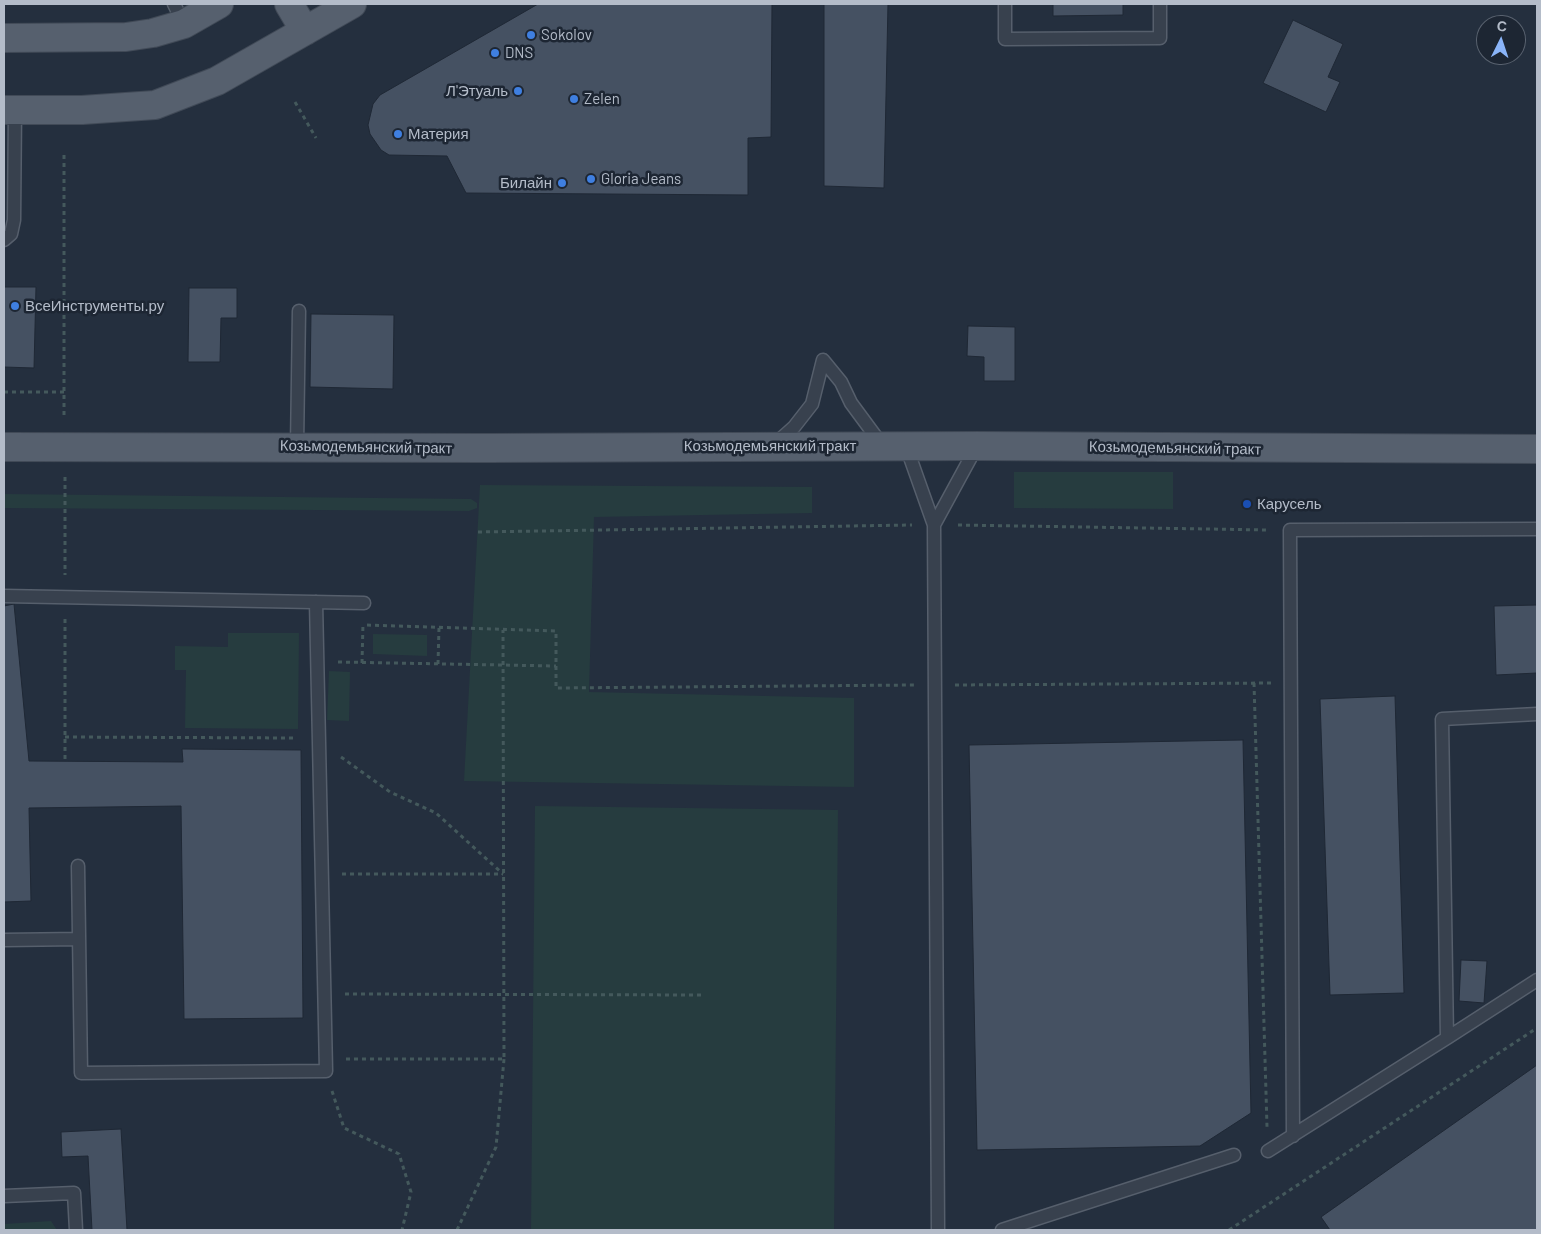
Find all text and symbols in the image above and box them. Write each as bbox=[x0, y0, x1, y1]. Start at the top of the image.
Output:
north arrow bbox=[1476, 15, 1526, 65]
text: С bbox=[1496, 17, 1508, 34]
place label: Sokolov bbox=[541, 26, 592, 44]
marker: Sokolov bbox=[525, 29, 537, 41]
place label: DNS bbox=[505, 44, 533, 62]
marker: DNS bbox=[489, 47, 501, 59]
place label: Л'Этуаль bbox=[446, 82, 508, 100]
marker: Л'Этуаль bbox=[512, 85, 524, 97]
place label: Zelen bbox=[584, 90, 620, 108]
marker: Zelen bbox=[568, 93, 580, 105]
place label: Материя bbox=[408, 125, 469, 143]
marker: Материя bbox=[392, 128, 404, 140]
place label: Gloria Jeans bbox=[601, 170, 681, 188]
marker: Gloria Jeans bbox=[585, 173, 597, 185]
place label: Билайн bbox=[500, 174, 552, 192]
marker: Билайн bbox=[556, 177, 568, 189]
place label: ВсеИнструменты.ру bbox=[25, 297, 164, 315]
marker: ВсеИнструменты.ру bbox=[9, 300, 21, 312]
street label: Козьмодемьянский тракт bbox=[280, 436, 452, 458]
street label: Козьмодемьянский тракт bbox=[684, 437, 856, 455]
street label: Козьмодемьянский тракт bbox=[1089, 437, 1261, 459]
place label: Карусель bbox=[1257, 495, 1321, 513]
marker: Карусель bbox=[1241, 498, 1253, 510]

